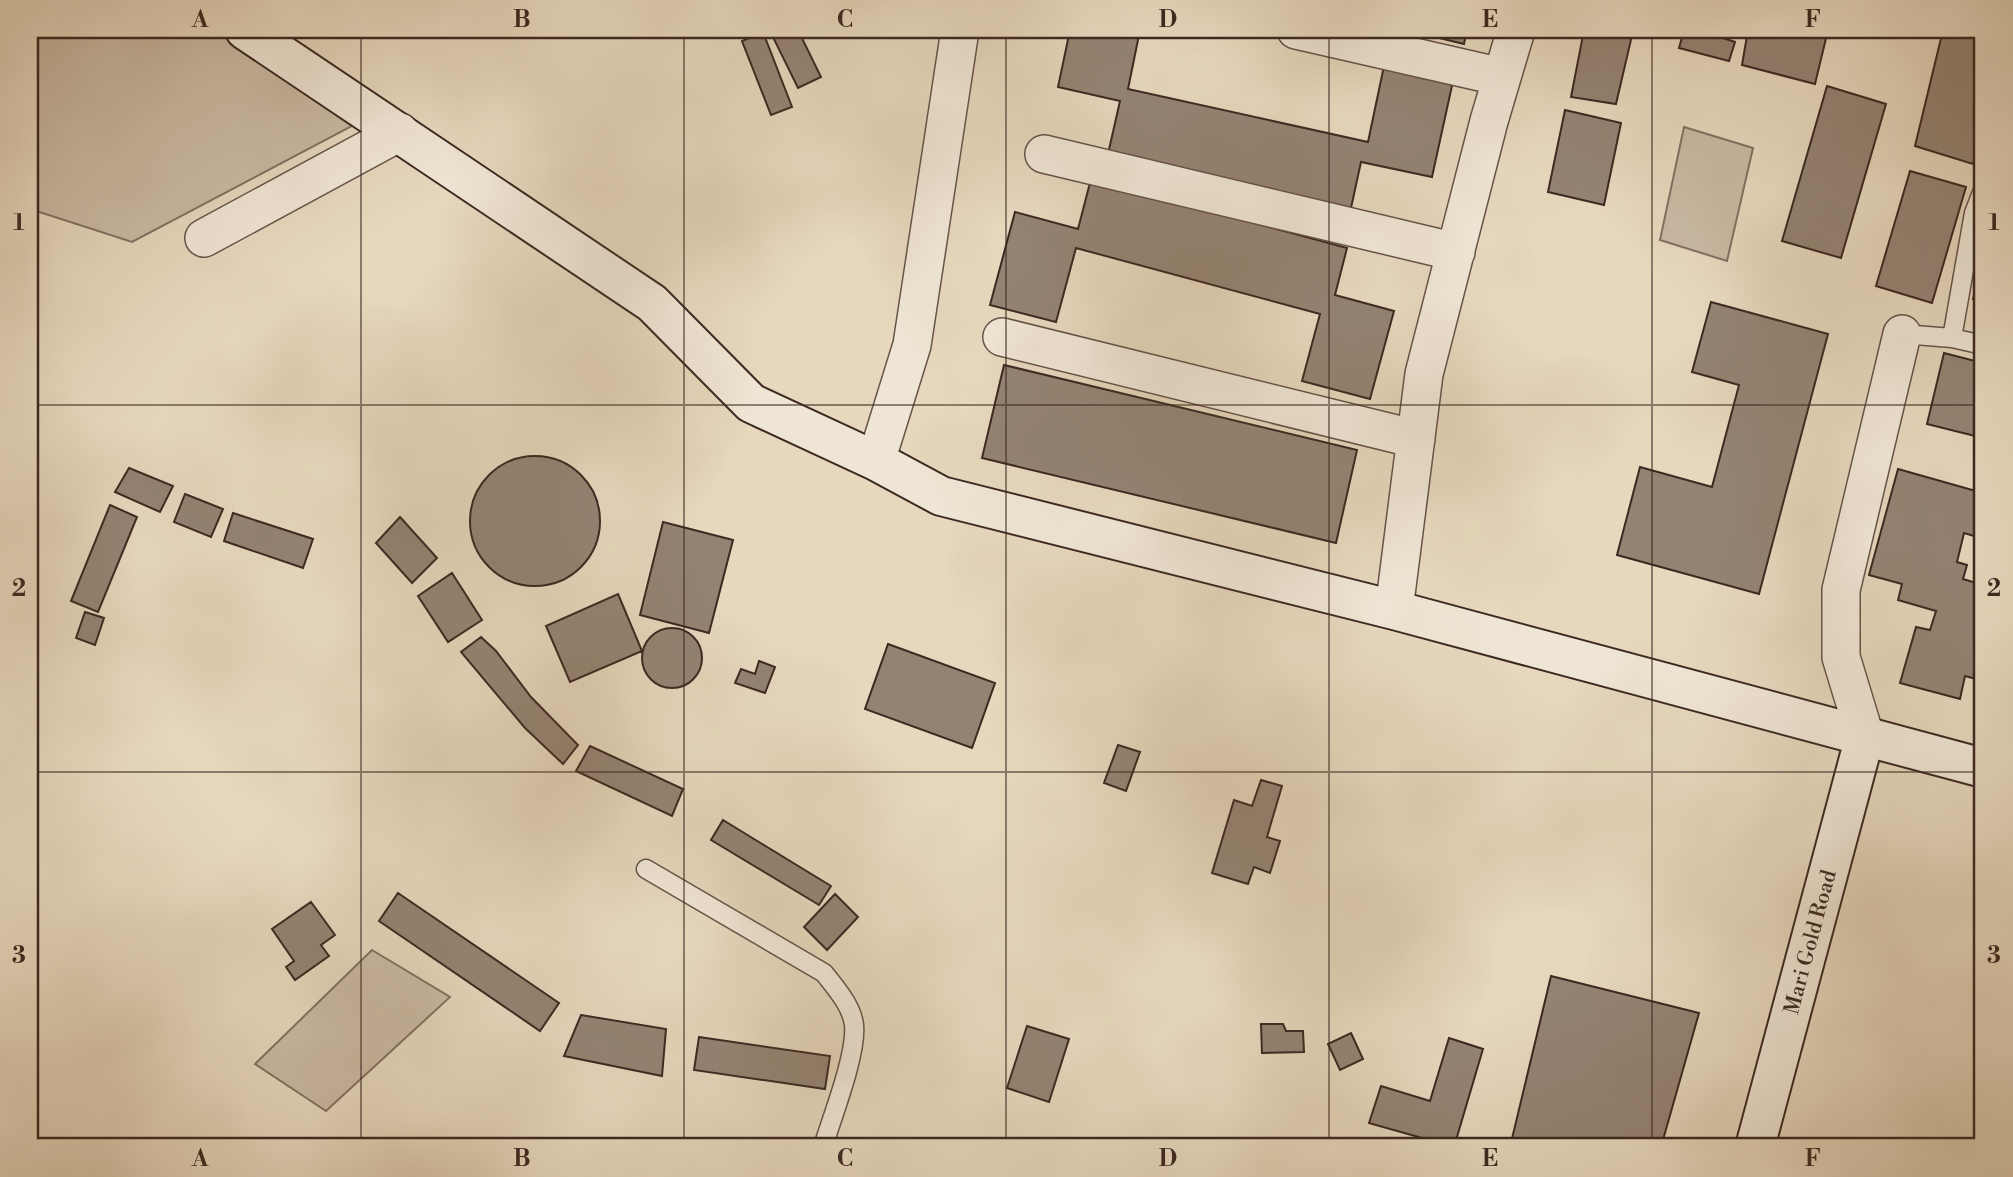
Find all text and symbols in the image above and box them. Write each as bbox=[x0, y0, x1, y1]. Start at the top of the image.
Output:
text: A bbox=[191, 6, 209, 34]
text: B bbox=[513, 6, 531, 34]
text: C bbox=[837, 6, 853, 34]
text: D bbox=[1159, 6, 1177, 34]
text: E bbox=[1482, 6, 1498, 34]
text: F bbox=[1805, 6, 1821, 34]
text: 1 bbox=[13, 209, 25, 237]
text: 1 bbox=[1988, 209, 2000, 237]
text: 2 bbox=[12, 575, 26, 603]
text: 2 bbox=[1987, 575, 2001, 603]
street label: Mari Gold Road bbox=[1779, 867, 1843, 1017]
text: 3 bbox=[12, 942, 26, 970]
text: 3 bbox=[1987, 942, 2001, 970]
text: A bbox=[191, 1145, 209, 1173]
text: B bbox=[513, 1145, 531, 1173]
text: C bbox=[837, 1145, 853, 1173]
text: D bbox=[1159, 1145, 1177, 1173]
text: E bbox=[1482, 1145, 1498, 1173]
text: F bbox=[1805, 1145, 1821, 1173]

